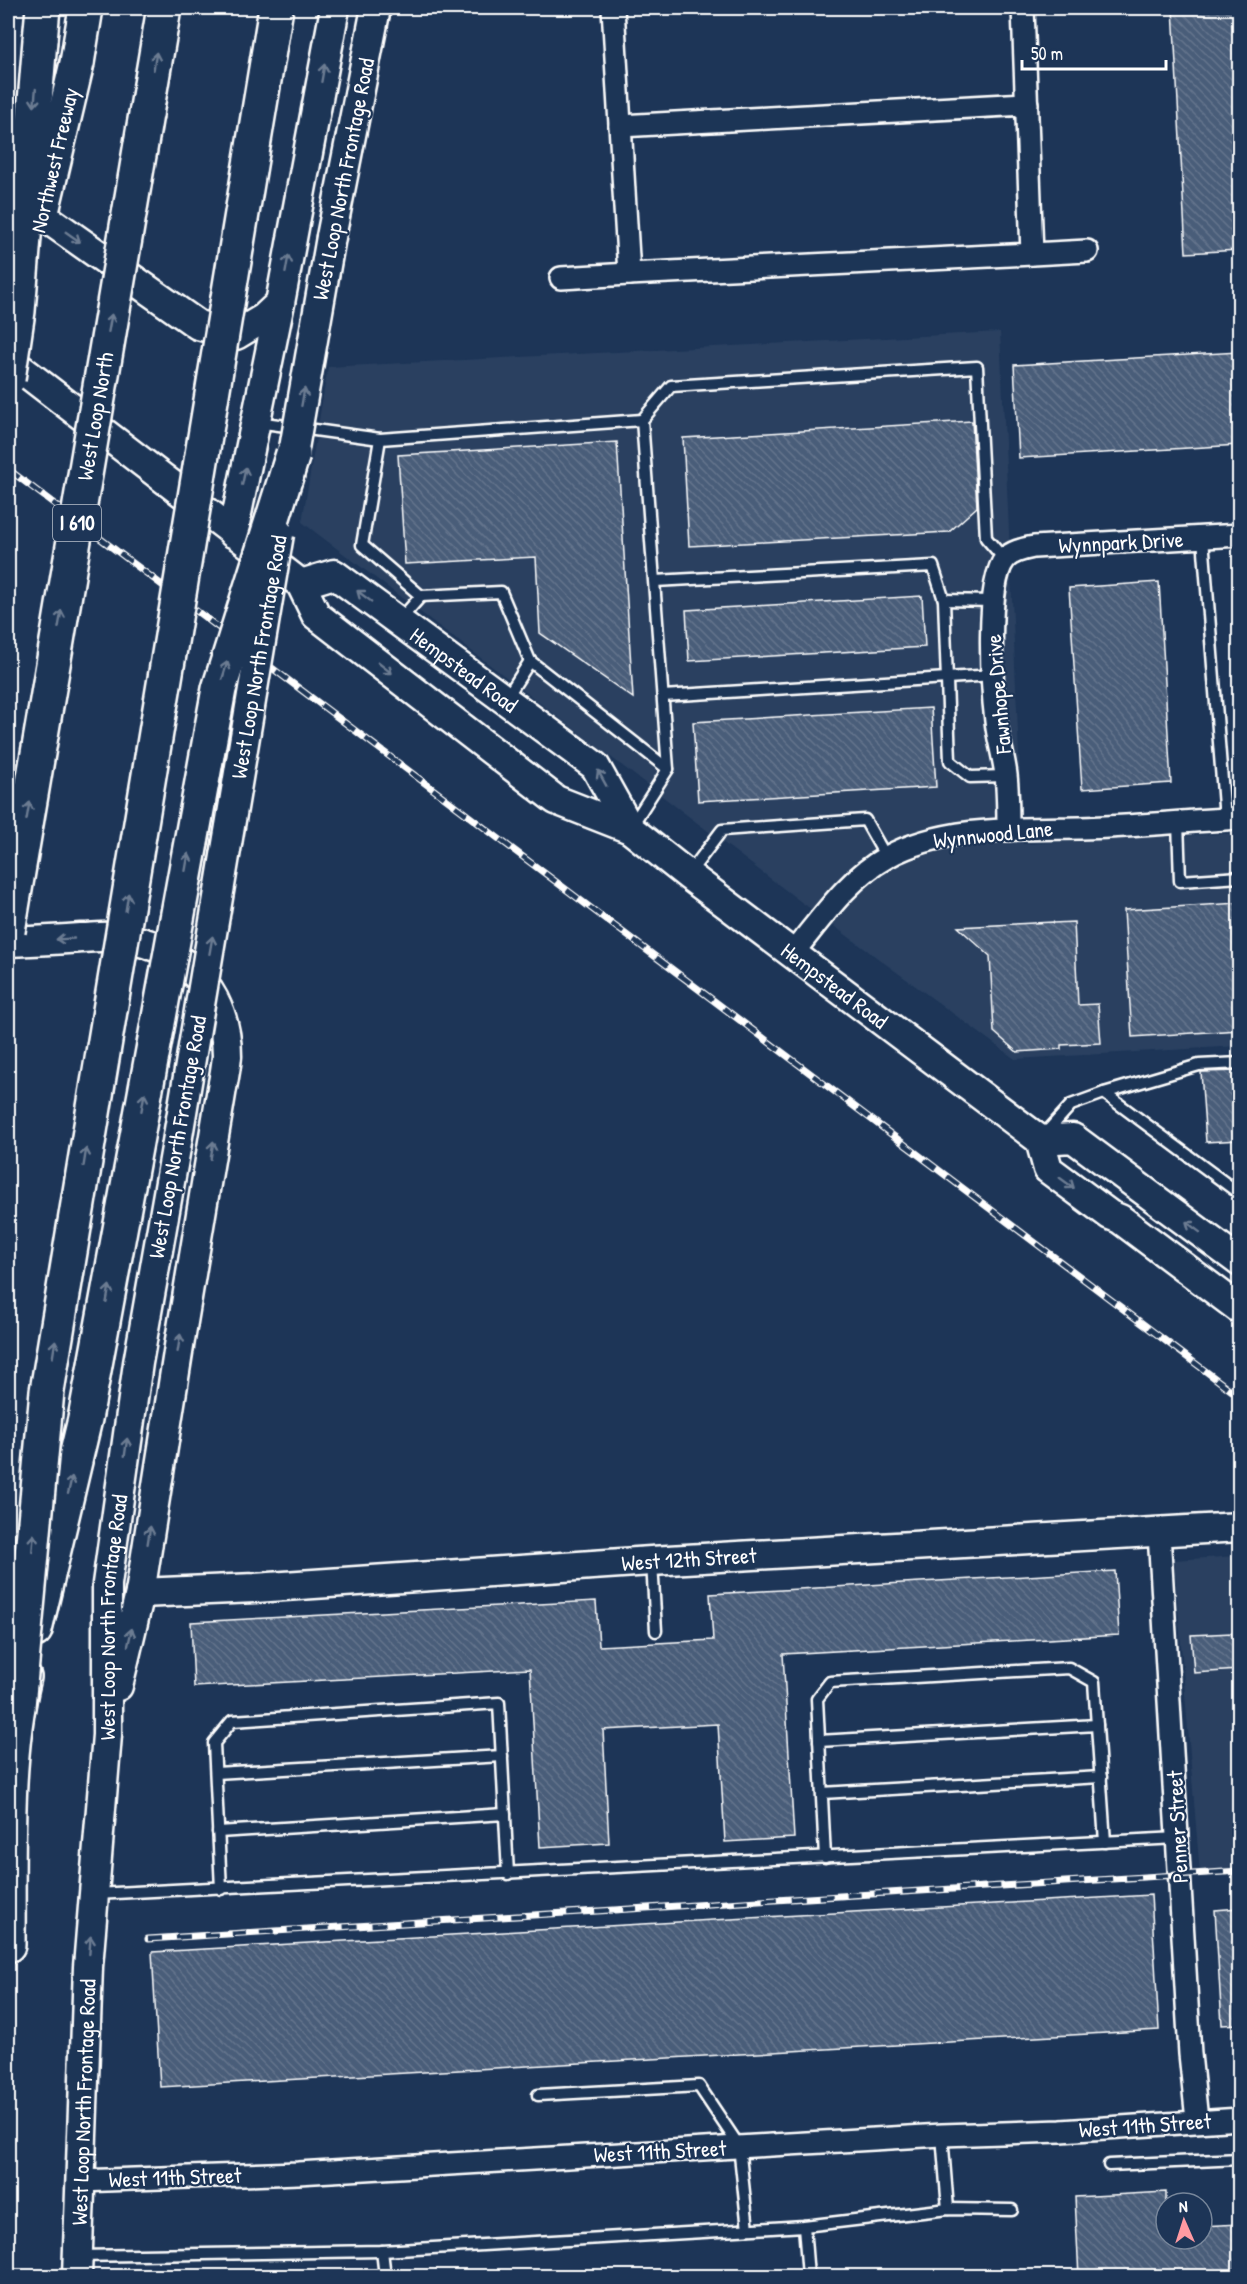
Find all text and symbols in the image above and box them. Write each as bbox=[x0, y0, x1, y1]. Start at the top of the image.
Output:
scale bar bbox=[1022, 33, 1166, 71]
text: 50 m bbox=[1031, 41, 1063, 66]
one-way arrow bbox=[150, 52, 161, 71]
street label: West Loop North Frontage Road bbox=[305, 55, 381, 303]
one-way arrow bbox=[318, 63, 329, 83]
street label: Northwest Freeway bbox=[23, 84, 85, 236]
one-way arrow bbox=[29, 87, 40, 107]
one-way arrow bbox=[64, 231, 80, 243]
one-way arrow bbox=[282, 255, 293, 275]
one-way arrow bbox=[105, 314, 116, 333]
street label: West Loop North bbox=[69, 350, 121, 483]
one-way arrow bbox=[298, 387, 309, 407]
one-way arrow bbox=[239, 467, 251, 486]
road number: I 610 bbox=[53, 505, 101, 541]
street label: Wynnpark Drive bbox=[1058, 524, 1184, 560]
street label: West Loop North Frontage Road bbox=[223, 533, 294, 781]
one-way arrow bbox=[357, 590, 373, 603]
one-way arrow bbox=[55, 609, 66, 629]
street label: Hempstead Road bbox=[404, 620, 524, 720]
street label: Fawnhope Drive bbox=[978, 633, 1018, 756]
one-way arrow bbox=[220, 661, 231, 680]
one-way arrow bbox=[376, 661, 392, 674]
one-way arrow bbox=[595, 770, 607, 787]
one-way arrow bbox=[23, 802, 34, 821]
street label: Wynnwood Lane bbox=[932, 813, 1054, 855]
one-way arrow bbox=[182, 852, 193, 872]
one-way arrow bbox=[122, 893, 133, 912]
one-way arrow bbox=[56, 934, 76, 945]
street label: Hempstead Road bbox=[775, 935, 895, 1036]
one-way arrow bbox=[205, 936, 216, 955]
street label: West Loop North Frontage Road bbox=[141, 1013, 213, 1261]
one-way arrow bbox=[138, 1093, 149, 1112]
one-way arrow bbox=[207, 1141, 218, 1161]
one-way arrow bbox=[80, 1147, 91, 1167]
one-way arrow bbox=[1058, 1177, 1074, 1189]
one-way arrow bbox=[1185, 1221, 1201, 1234]
one-way arrow bbox=[103, 1285, 114, 1304]
one-way arrow bbox=[174, 1333, 185, 1353]
one-way arrow bbox=[48, 1340, 59, 1359]
one-way arrow bbox=[121, 1437, 132, 1457]
one-way arrow bbox=[64, 1476, 76, 1495]
street label: West Loop North Frontage Road bbox=[92, 1492, 134, 1740]
one-way arrow bbox=[143, 1526, 154, 1546]
one-way arrow bbox=[28, 1533, 39, 1553]
street label: West 12th Street bbox=[621, 1540, 758, 1578]
one-way arrow bbox=[125, 1628, 136, 1647]
street label: Penner Street bbox=[1159, 1769, 1195, 1884]
one-way arrow bbox=[85, 1936, 96, 1956]
street label: West Loop North Frontage Road bbox=[64, 1978, 103, 2226]
street label: West 11th Street bbox=[1078, 2105, 1213, 2145]
street label: West 11th Street bbox=[593, 2133, 727, 2169]
street label: West 11th Street bbox=[108, 2160, 242, 2194]
north arrow bbox=[1154, 2191, 1214, 2251]
text: N bbox=[1178, 2195, 1189, 2217]

